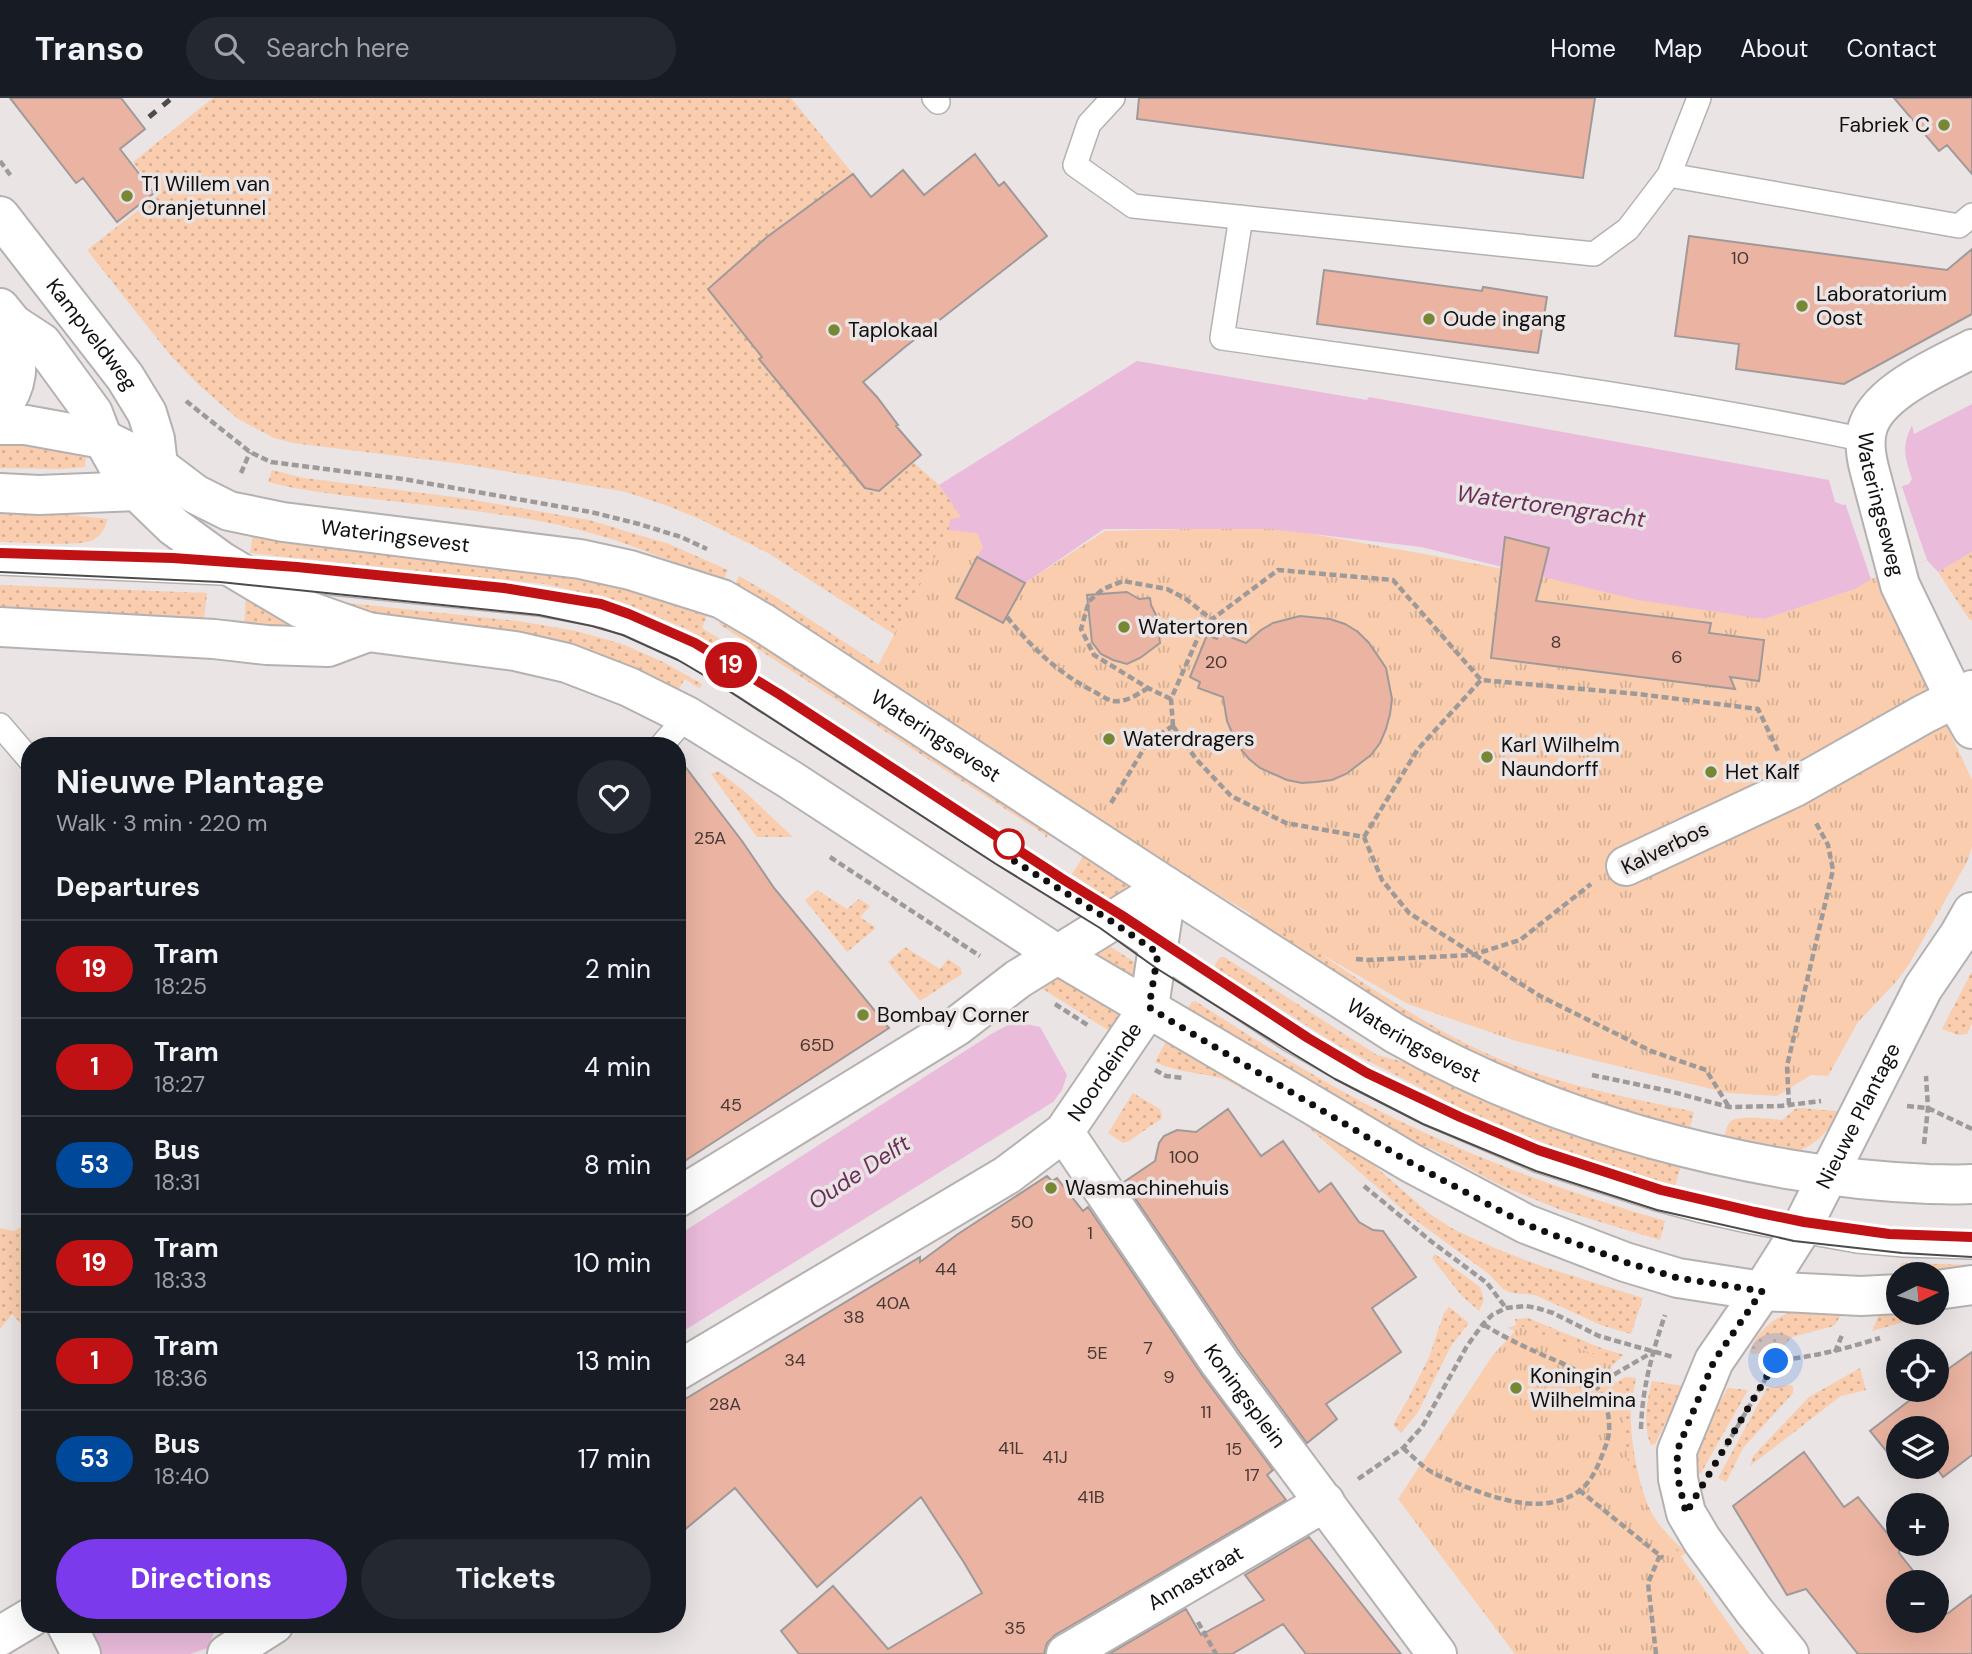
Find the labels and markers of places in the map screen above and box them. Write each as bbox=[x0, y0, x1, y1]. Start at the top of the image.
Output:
place label: Fabriek C bbox=[1839, 111, 1930, 139]
marker: Fabriek C bbox=[1936, 117, 1952, 133]
place label: T1 Willem van Oranjetunnel bbox=[141, 170, 270, 222]
marker: T1 Willem van Oranjetunnel bbox=[119, 188, 135, 204]
place label: Laboratorium Oost bbox=[1816, 280, 1947, 332]
marker: Laboratorium Oost bbox=[1794, 298, 1810, 314]
place label: Oude ingang bbox=[1443, 305, 1566, 333]
marker: Oude ingang bbox=[1421, 311, 1437, 327]
place label: Taplokaal bbox=[848, 316, 938, 344]
marker: Taplokaal bbox=[826, 322, 842, 338]
place label: Watertoren bbox=[1138, 613, 1248, 641]
marker: Watertoren bbox=[1116, 619, 1132, 635]
place label: Waterdragers bbox=[1123, 725, 1255, 753]
marker: Waterdragers bbox=[1101, 731, 1117, 747]
place label: Karl Wilhelm Naundorff bbox=[1501, 731, 1620, 783]
marker: Karl Wilhelm Naundorff bbox=[1479, 749, 1495, 765]
place label: Het Kalf bbox=[1725, 758, 1800, 786]
marker: Het Kalf bbox=[1703, 764, 1719, 780]
unlabelled marker bbox=[994, 829, 1024, 859]
place label: Bombay Corner bbox=[877, 1001, 1030, 1029]
marker: Bombay Corner bbox=[855, 1007, 871, 1023]
place label: Wasmachinehuis bbox=[1065, 1174, 1229, 1202]
marker: Wasmachinehuis bbox=[1043, 1180, 1059, 1196]
place label: Koningin Wilhelmina bbox=[1530, 1362, 1636, 1414]
marker: Koningin Wilhelmina bbox=[1508, 1380, 1524, 1396]

